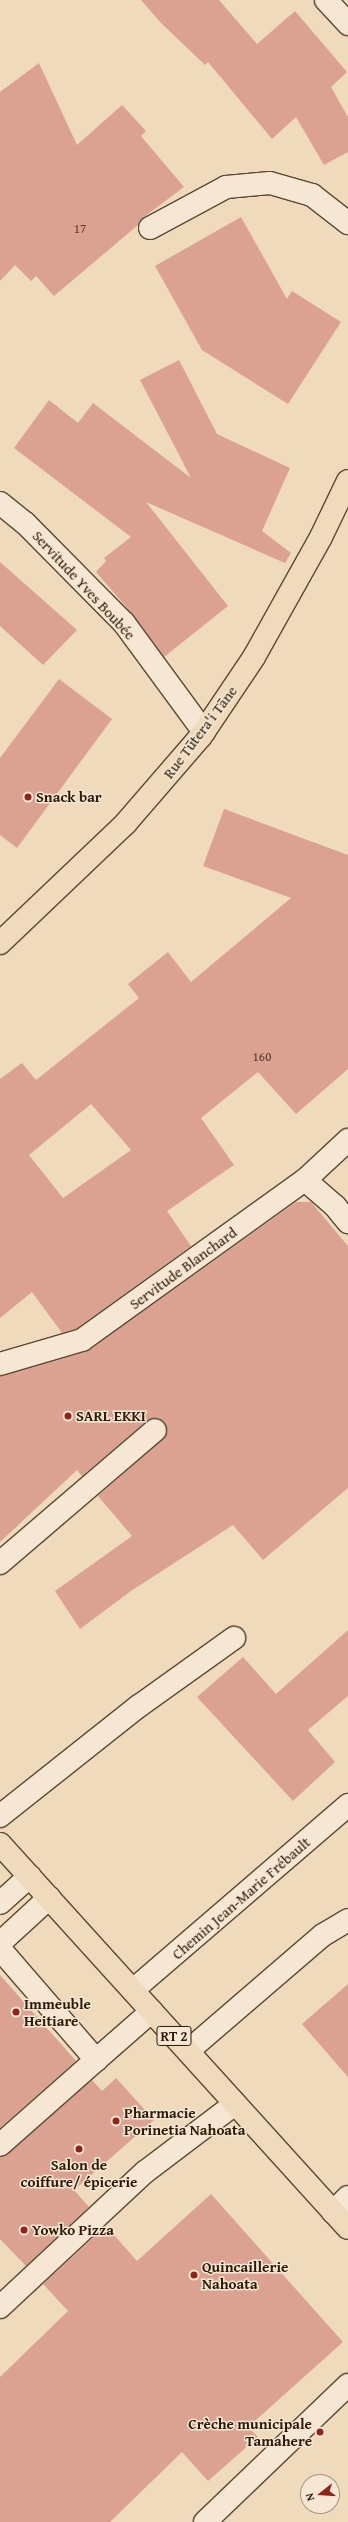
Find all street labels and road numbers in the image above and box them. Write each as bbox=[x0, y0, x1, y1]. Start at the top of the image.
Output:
street label: Servitude Yves Boubée bbox=[29, 527, 139, 643]
street label: Rue Tūtera'i Tāne bbox=[159, 682, 241, 782]
street label: Servitude Blanchard bbox=[126, 1223, 240, 1313]
street label: Chemin Jean-Marie Frébault bbox=[168, 1833, 314, 1963]
road number: RT 2 bbox=[156, 2024, 192, 2048]

